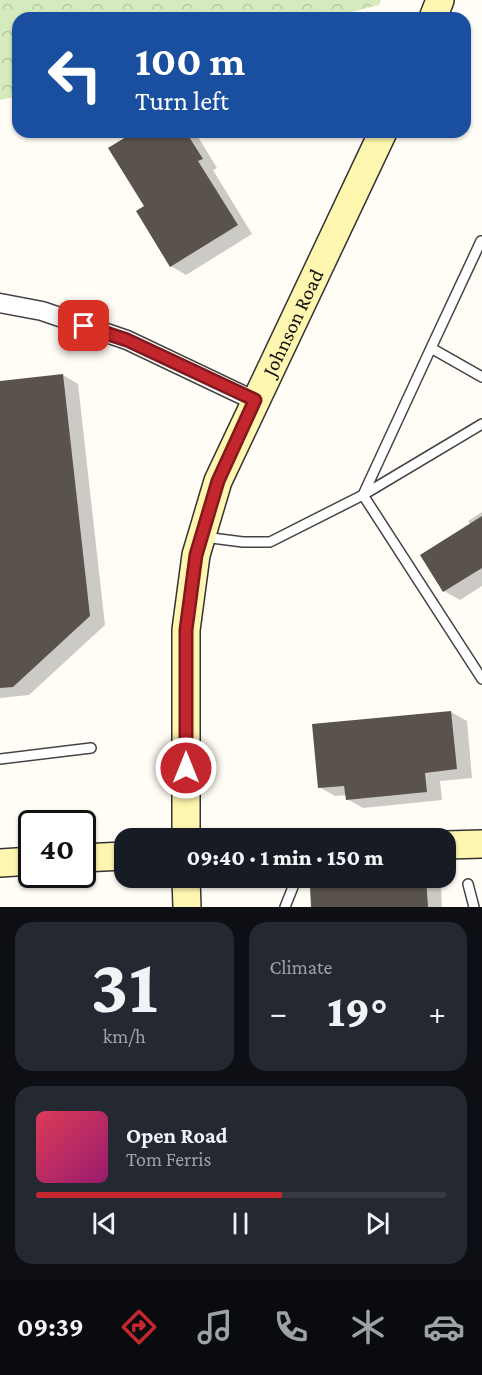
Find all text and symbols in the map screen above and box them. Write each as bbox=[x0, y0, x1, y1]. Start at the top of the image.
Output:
icon: left bbox=[36, 36, 114, 114]
text: 100 m bbox=[135, 37, 245, 84]
text: Turn left bbox=[135, 86, 229, 116]
street label: Johnson Road bbox=[256, 265, 328, 382]
pin bbox=[58, 300, 109, 351]
icon: arrive bbox=[67, 309, 100, 342]
position arrow bbox=[154, 736, 218, 800]
speed limit sign: 40 bbox=[18, 810, 96, 888]
text: 09:40 · 1 min · 150 m bbox=[187, 845, 383, 870]
text: 31 bbox=[91, 942, 158, 1029]
text: Climate bbox=[270, 956, 332, 978]
text: 19° bbox=[327, 986, 388, 1036]
text: − bbox=[270, 994, 287, 1031]
text: + bbox=[429, 994, 446, 1031]
text: km/h bbox=[103, 1025, 146, 1047]
text: Open Road bbox=[126, 1123, 228, 1148]
text: Tom Ferris bbox=[126, 1148, 211, 1170]
icon: previous bbox=[88, 1207, 121, 1240]
icon: pause bbox=[224, 1207, 257, 1240]
icon: next bbox=[361, 1207, 394, 1240]
icon: directions bbox=[118, 1306, 160, 1348]
icon: music bbox=[194, 1306, 236, 1348]
icon: phone bbox=[270, 1306, 312, 1348]
icon: climate bbox=[347, 1306, 389, 1348]
icon: car bbox=[423, 1306, 465, 1348]
text: 09:39 bbox=[17, 1312, 84, 1342]

